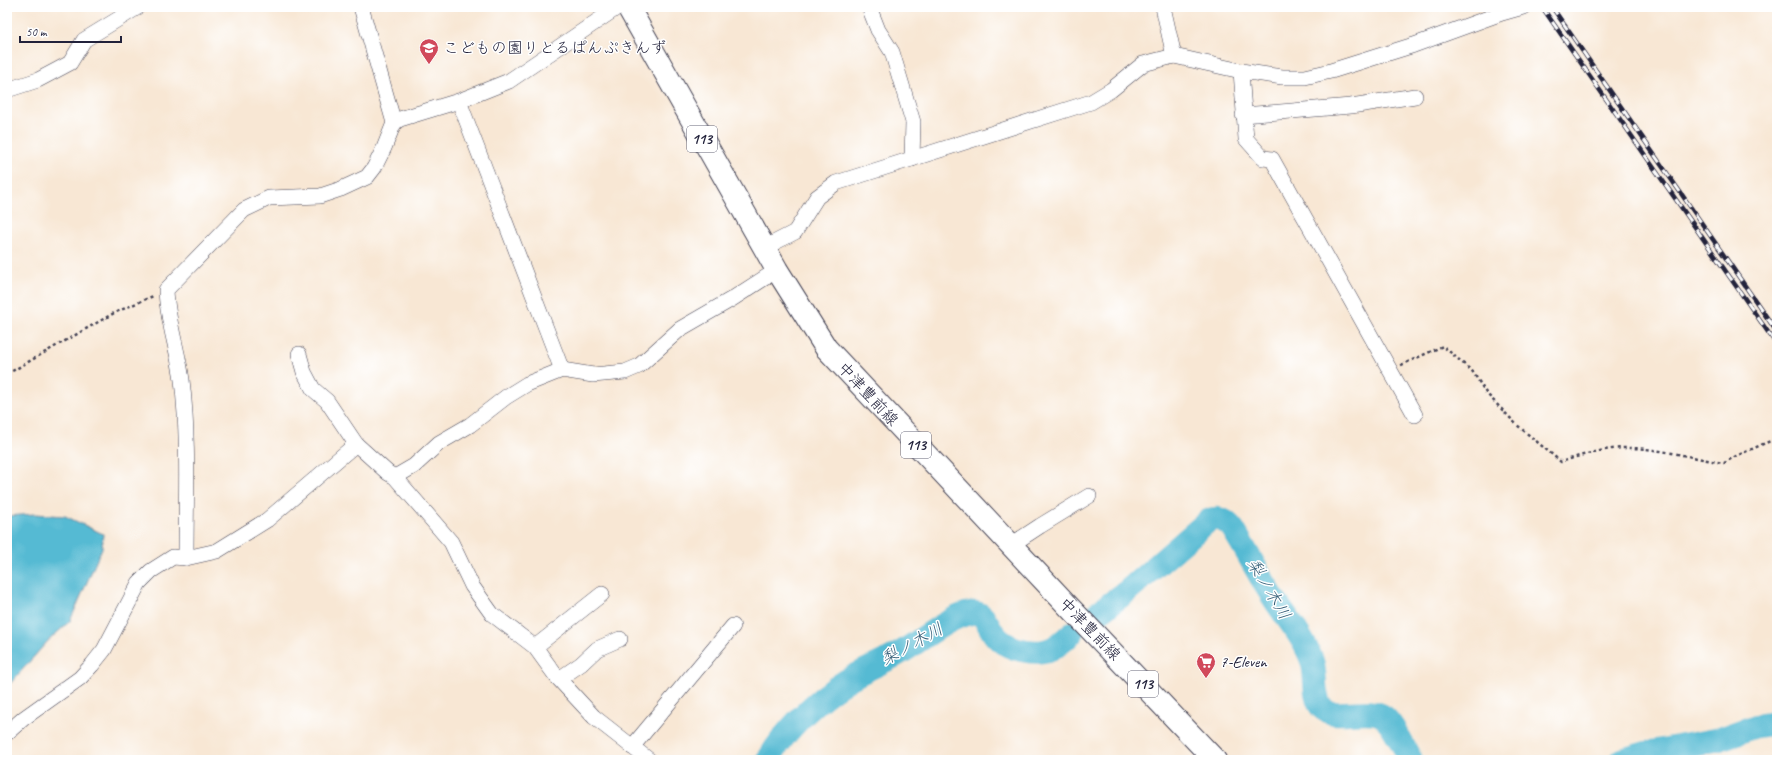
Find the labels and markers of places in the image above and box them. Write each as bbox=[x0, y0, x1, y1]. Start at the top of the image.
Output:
school or university icon: こどもの園りとるぱんぷきんず bbox=[418, 37, 440, 65]
place label: こどもの園りとるぱんぷきんず bbox=[443, 38, 666, 58]
supermarket icon: 7-Eleven bbox=[1195, 651, 1217, 679]
place label: 7-Eleven bbox=[1220, 652, 1267, 672]

